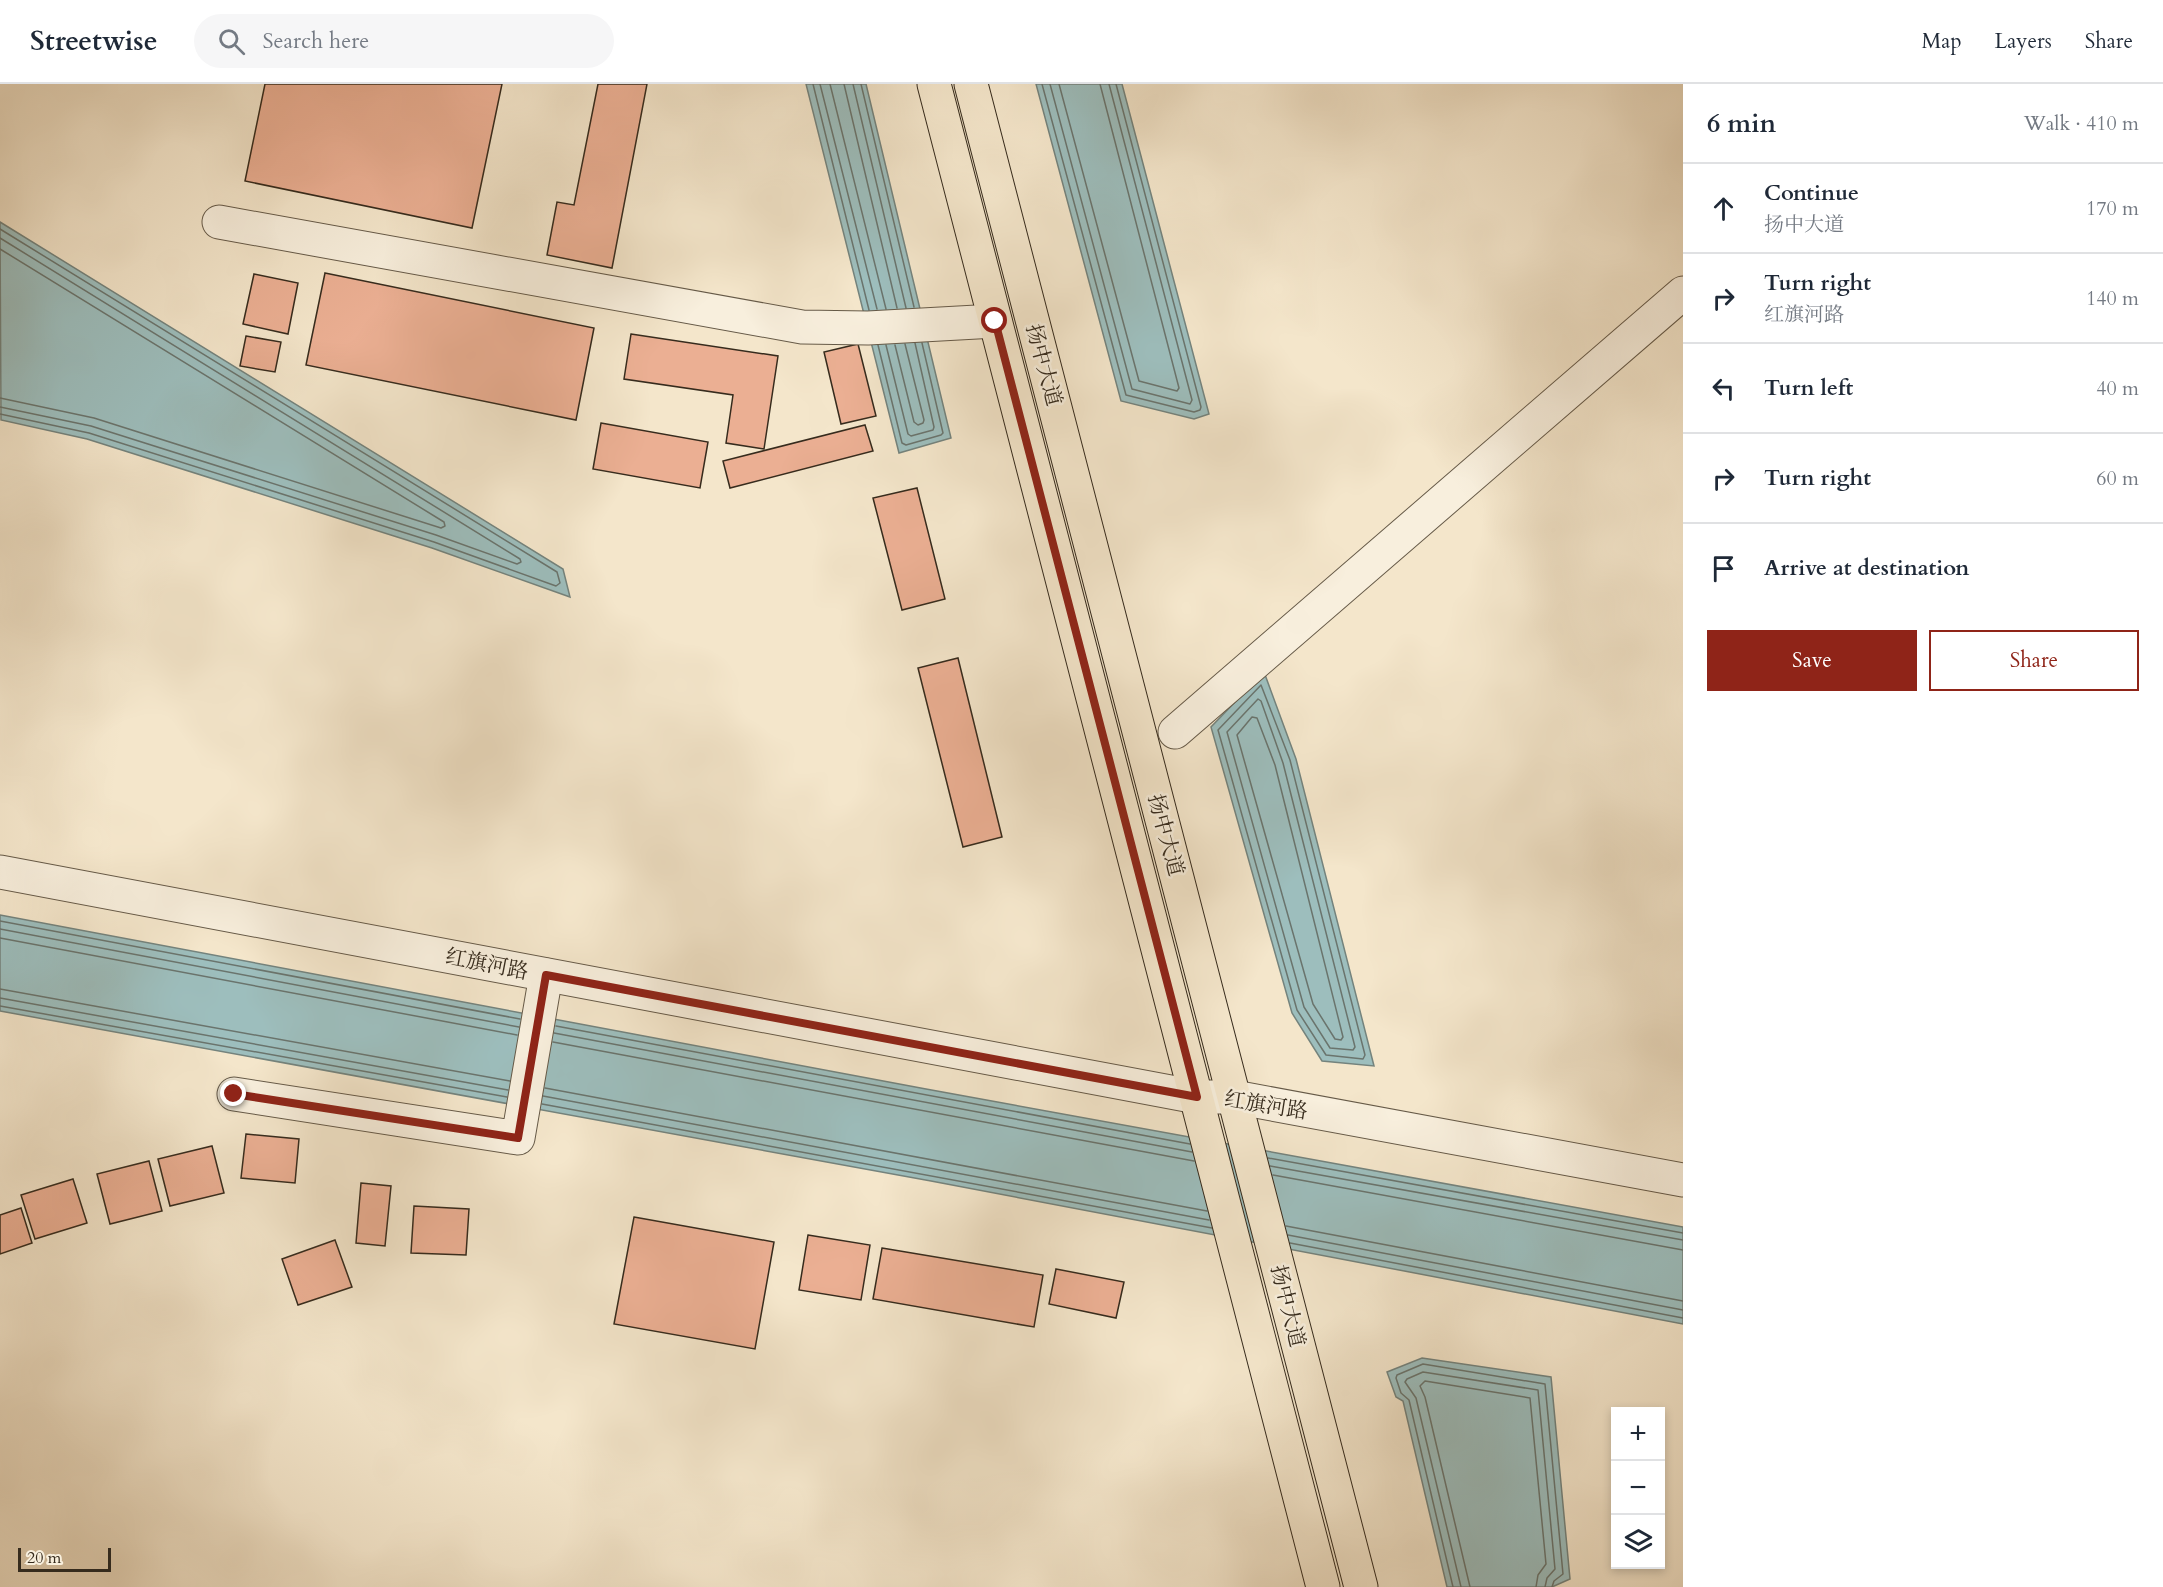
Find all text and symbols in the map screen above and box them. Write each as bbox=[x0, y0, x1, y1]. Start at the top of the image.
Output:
search box bbox=[194, 14, 614, 68]
text: Streetwise bbox=[30, 22, 158, 60]
icon: search bbox=[215, 25, 248, 58]
text: Search here bbox=[263, 26, 369, 56]
text: Map bbox=[1922, 27, 1962, 56]
text: Layers bbox=[1995, 27, 2052, 56]
text: Share bbox=[2085, 27, 2133, 56]
text: 6 min bbox=[1707, 106, 1776, 141]
text: Walk · 410 m bbox=[2024, 110, 2139, 137]
text: Continue bbox=[1764, 178, 1859, 208]
icon: ahead bbox=[1707, 192, 1740, 225]
text: 170 m bbox=[2086, 195, 2139, 222]
text: 扬中大道 bbox=[1764, 211, 1844, 238]
text: Turn right bbox=[1764, 268, 1871, 298]
icon: right bbox=[1707, 282, 1740, 315]
text: 140 m bbox=[2086, 285, 2139, 312]
text: 红旗河路 bbox=[1764, 301, 1844, 328]
route start bbox=[981, 307, 1007, 333]
street label: 扬中大道 bbox=[1019, 321, 1068, 409]
icon: left bbox=[1707, 372, 1740, 405]
text: Turn left bbox=[1764, 373, 1853, 403]
text: 40 m bbox=[2096, 375, 2139, 402]
icon: right bbox=[1707, 462, 1740, 495]
text: Turn right bbox=[1764, 463, 1871, 493]
text: 60 m bbox=[2096, 465, 2139, 492]
icon: arrive bbox=[1707, 552, 1740, 585]
text: Arrive at destination bbox=[1764, 553, 1969, 583]
button: Save bbox=[1707, 630, 1917, 691]
button: Share bbox=[1929, 630, 2139, 691]
street label: 扬中大道 bbox=[1141, 791, 1190, 879]
street label: 红旗河路 bbox=[443, 942, 531, 987]
route end bbox=[220, 1080, 246, 1106]
street label: 红旗河路 bbox=[1222, 1085, 1310, 1126]
street label: 扬中大道 bbox=[1263, 1262, 1312, 1350]
map controls bbox=[1611, 1407, 1665, 1569]
button: + bbox=[1611, 1407, 1665, 1461]
button: − bbox=[1611, 1461, 1665, 1515]
button: layers bbox=[1611, 1515, 1665, 1569]
scale bar bbox=[18, 1545, 111, 1572]
text: 20 m bbox=[27, 1547, 61, 1569]

